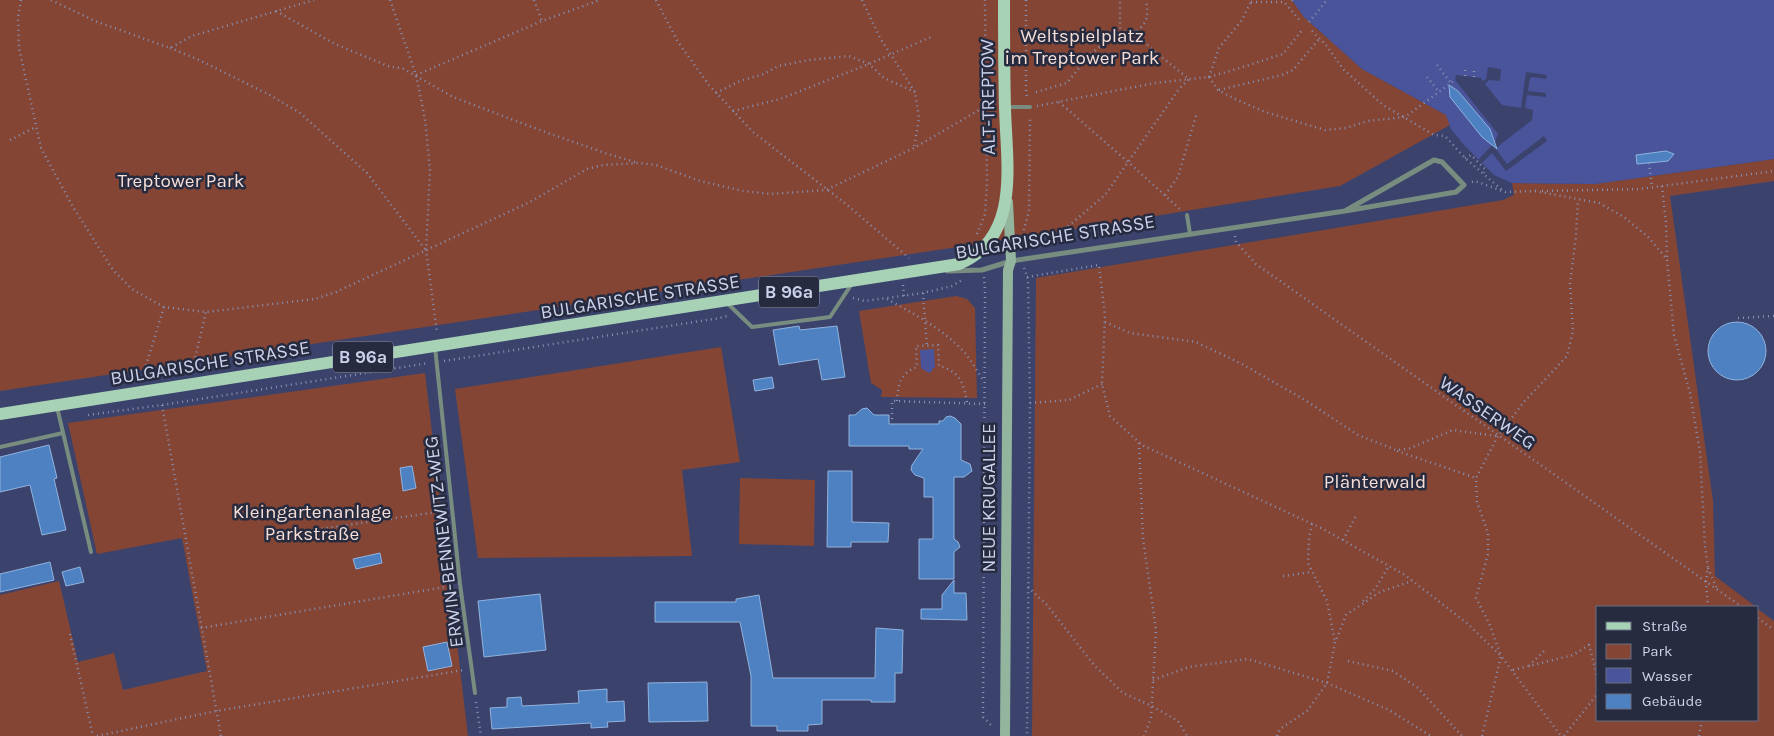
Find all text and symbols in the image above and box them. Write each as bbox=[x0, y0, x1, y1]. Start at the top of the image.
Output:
park label: Weltspielplatz im Treptower Park bbox=[1005, 25, 1160, 69]
street label: ALT-TREPTOW bbox=[976, 39, 1000, 155]
park label: Treptower Park bbox=[118, 170, 245, 192]
street label: BULGARISCHE STRASSE bbox=[954, 210, 1156, 264]
street label: BULGARISCHE STRASSE bbox=[539, 270, 741, 324]
road number: B 96a bbox=[759, 276, 819, 308]
street label: BULGARISCHE STRASSE bbox=[109, 336, 311, 390]
road number: B 96a bbox=[333, 342, 393, 372]
street label: WASSERWEG bbox=[1435, 372, 1540, 454]
street label: NEUE KRUGALLEE bbox=[978, 423, 1000, 573]
street label: ERWIN-BENNEWITZ-WEG bbox=[420, 435, 468, 649]
park label: Plänterwald bbox=[1324, 471, 1426, 493]
park label: Kleingartenanlage Parkstraße bbox=[233, 501, 391, 545]
legend bbox=[1596, 606, 1759, 721]
text: Straße bbox=[1642, 617, 1687, 635]
text: Park bbox=[1642, 642, 1672, 660]
text: Wasser bbox=[1642, 667, 1693, 685]
text: Gebäude bbox=[1642, 692, 1702, 710]

